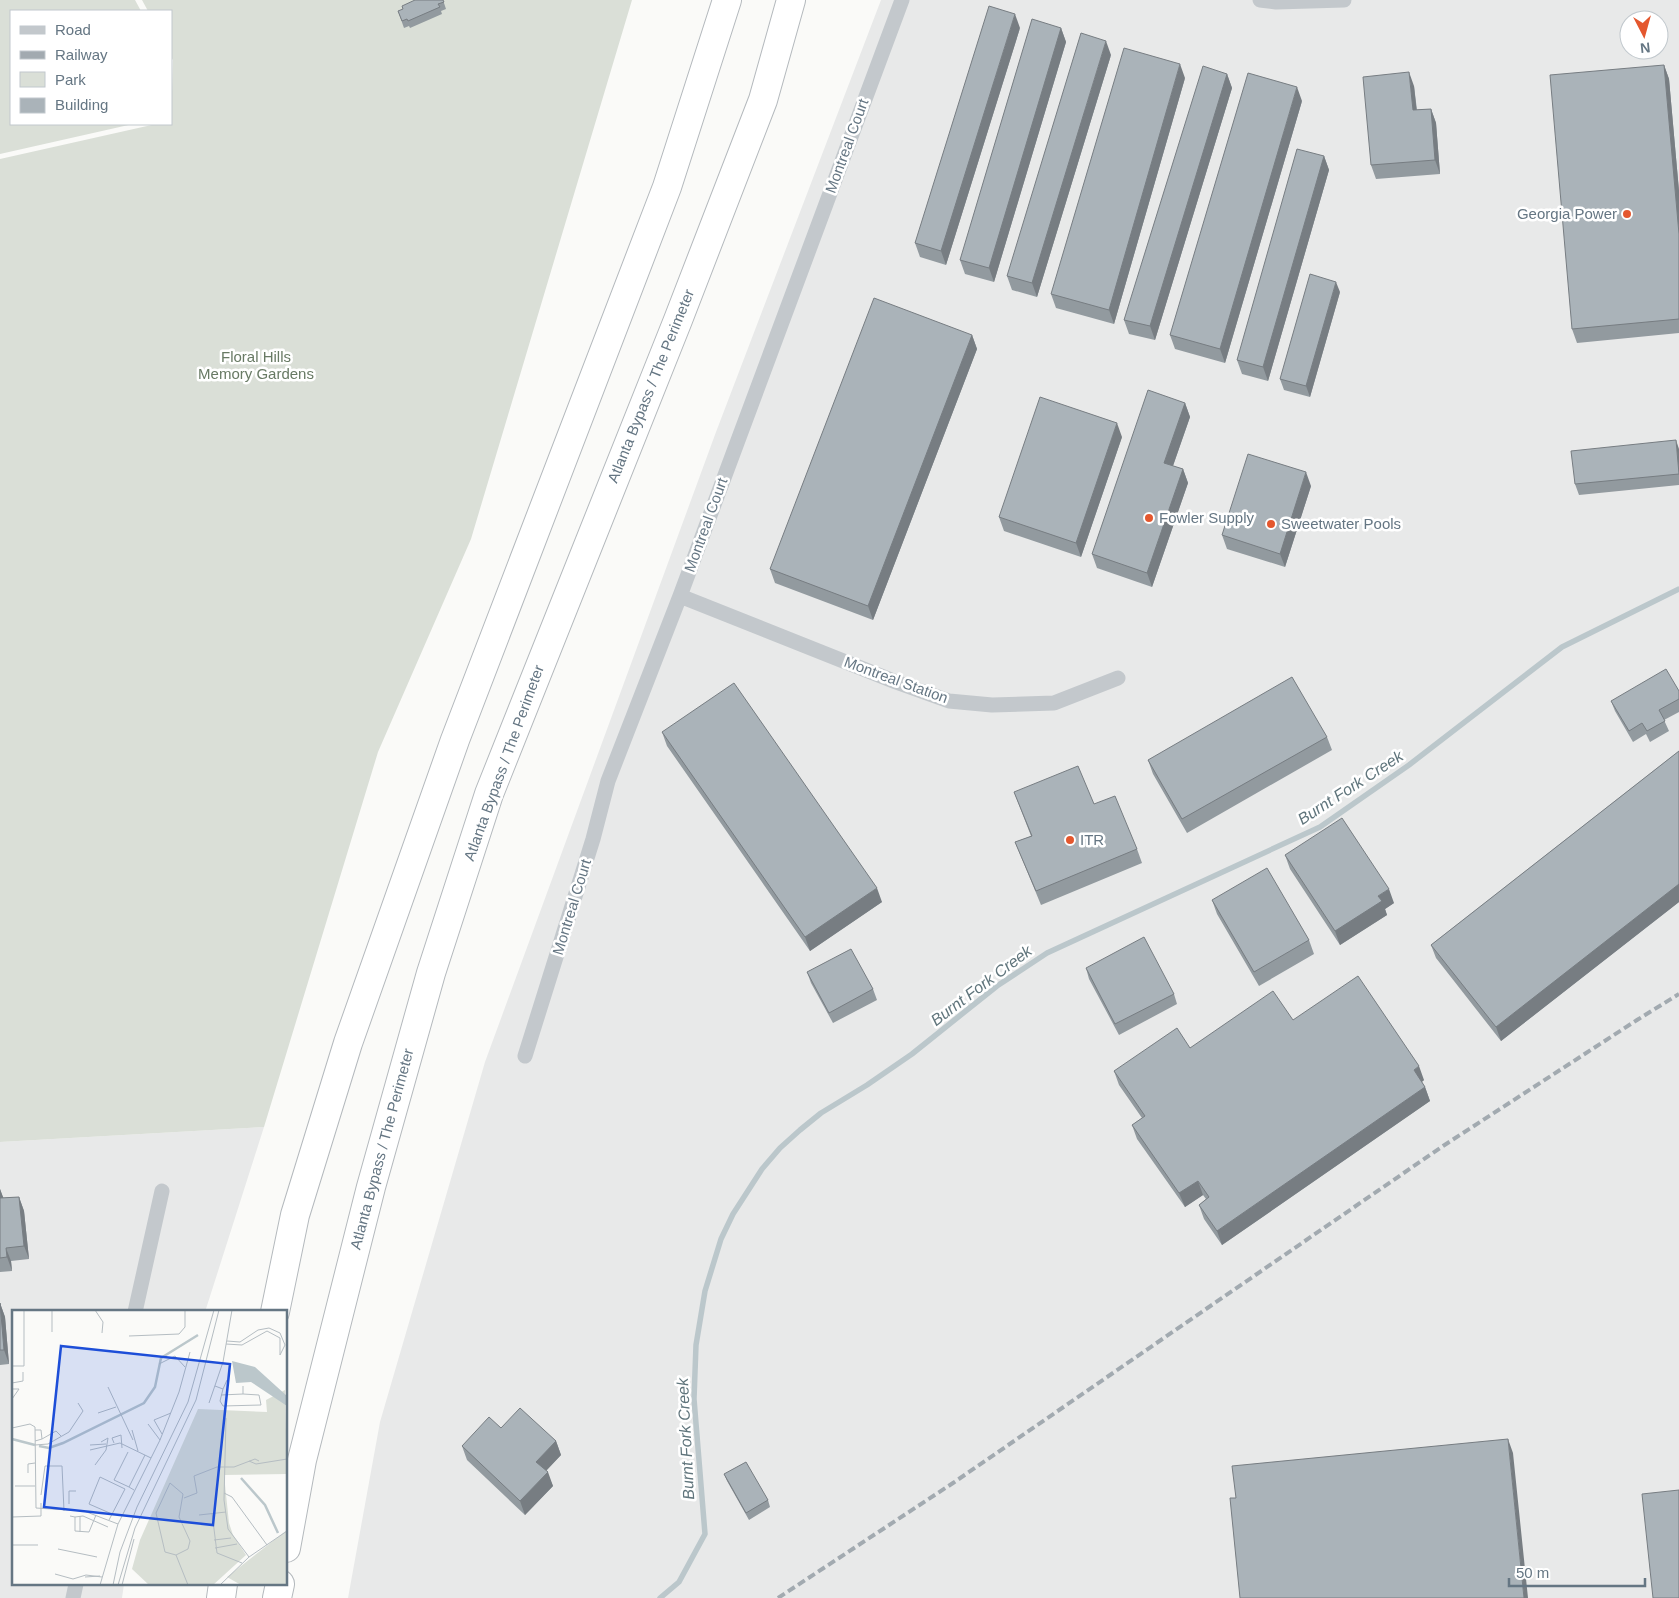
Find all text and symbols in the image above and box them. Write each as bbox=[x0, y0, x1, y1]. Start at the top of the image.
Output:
legend bbox=[10, 10, 172, 125]
north arrow bbox=[1619, 10, 1669, 60]
text: Road bbox=[55, 21, 91, 38]
text: N bbox=[1639, 39, 1651, 56]
text: Railway bbox=[55, 46, 108, 63]
text: Park bbox=[55, 71, 86, 88]
text: Building bbox=[55, 96, 108, 113]
street label: Montreal Court bbox=[822, 96, 872, 195]
place label: Georgia Power bbox=[1517, 205, 1617, 222]
marker: Georgia Power bbox=[1621, 208, 1633, 220]
street label: Atlanta Bypass / The Perimeter bbox=[604, 287, 697, 485]
park label: Floral Hills Memory Gardens bbox=[198, 348, 314, 382]
street label: Montreal Court bbox=[681, 475, 731, 574]
place label: Fowler Supply bbox=[1159, 509, 1255, 526]
marker: Fowler Supply bbox=[1143, 512, 1155, 524]
place label: Sweetwater Pools bbox=[1281, 515, 1401, 532]
marker: Sweetwater Pools bbox=[1265, 518, 1277, 530]
street label: Montreal Station bbox=[842, 653, 950, 706]
street label: Atlanta Bypass / The Perimeter bbox=[460, 663, 547, 863]
water label: Burnt Fork Creek bbox=[1295, 747, 1407, 828]
place label: ITR bbox=[1080, 831, 1104, 848]
marker: ITR bbox=[1064, 834, 1076, 846]
street label: Montreal Court bbox=[549, 856, 594, 957]
water label: Burnt Fork Creek bbox=[928, 941, 1036, 1029]
street label: Atlanta Bypass / The Perimeter bbox=[346, 1047, 417, 1251]
inset map bbox=[12, 1310, 288, 1586]
water label: Burnt Fork Creek bbox=[674, 1377, 697, 1500]
scale bar bbox=[1509, 1556, 1645, 1588]
text: 50 m bbox=[1516, 1564, 1549, 1581]

